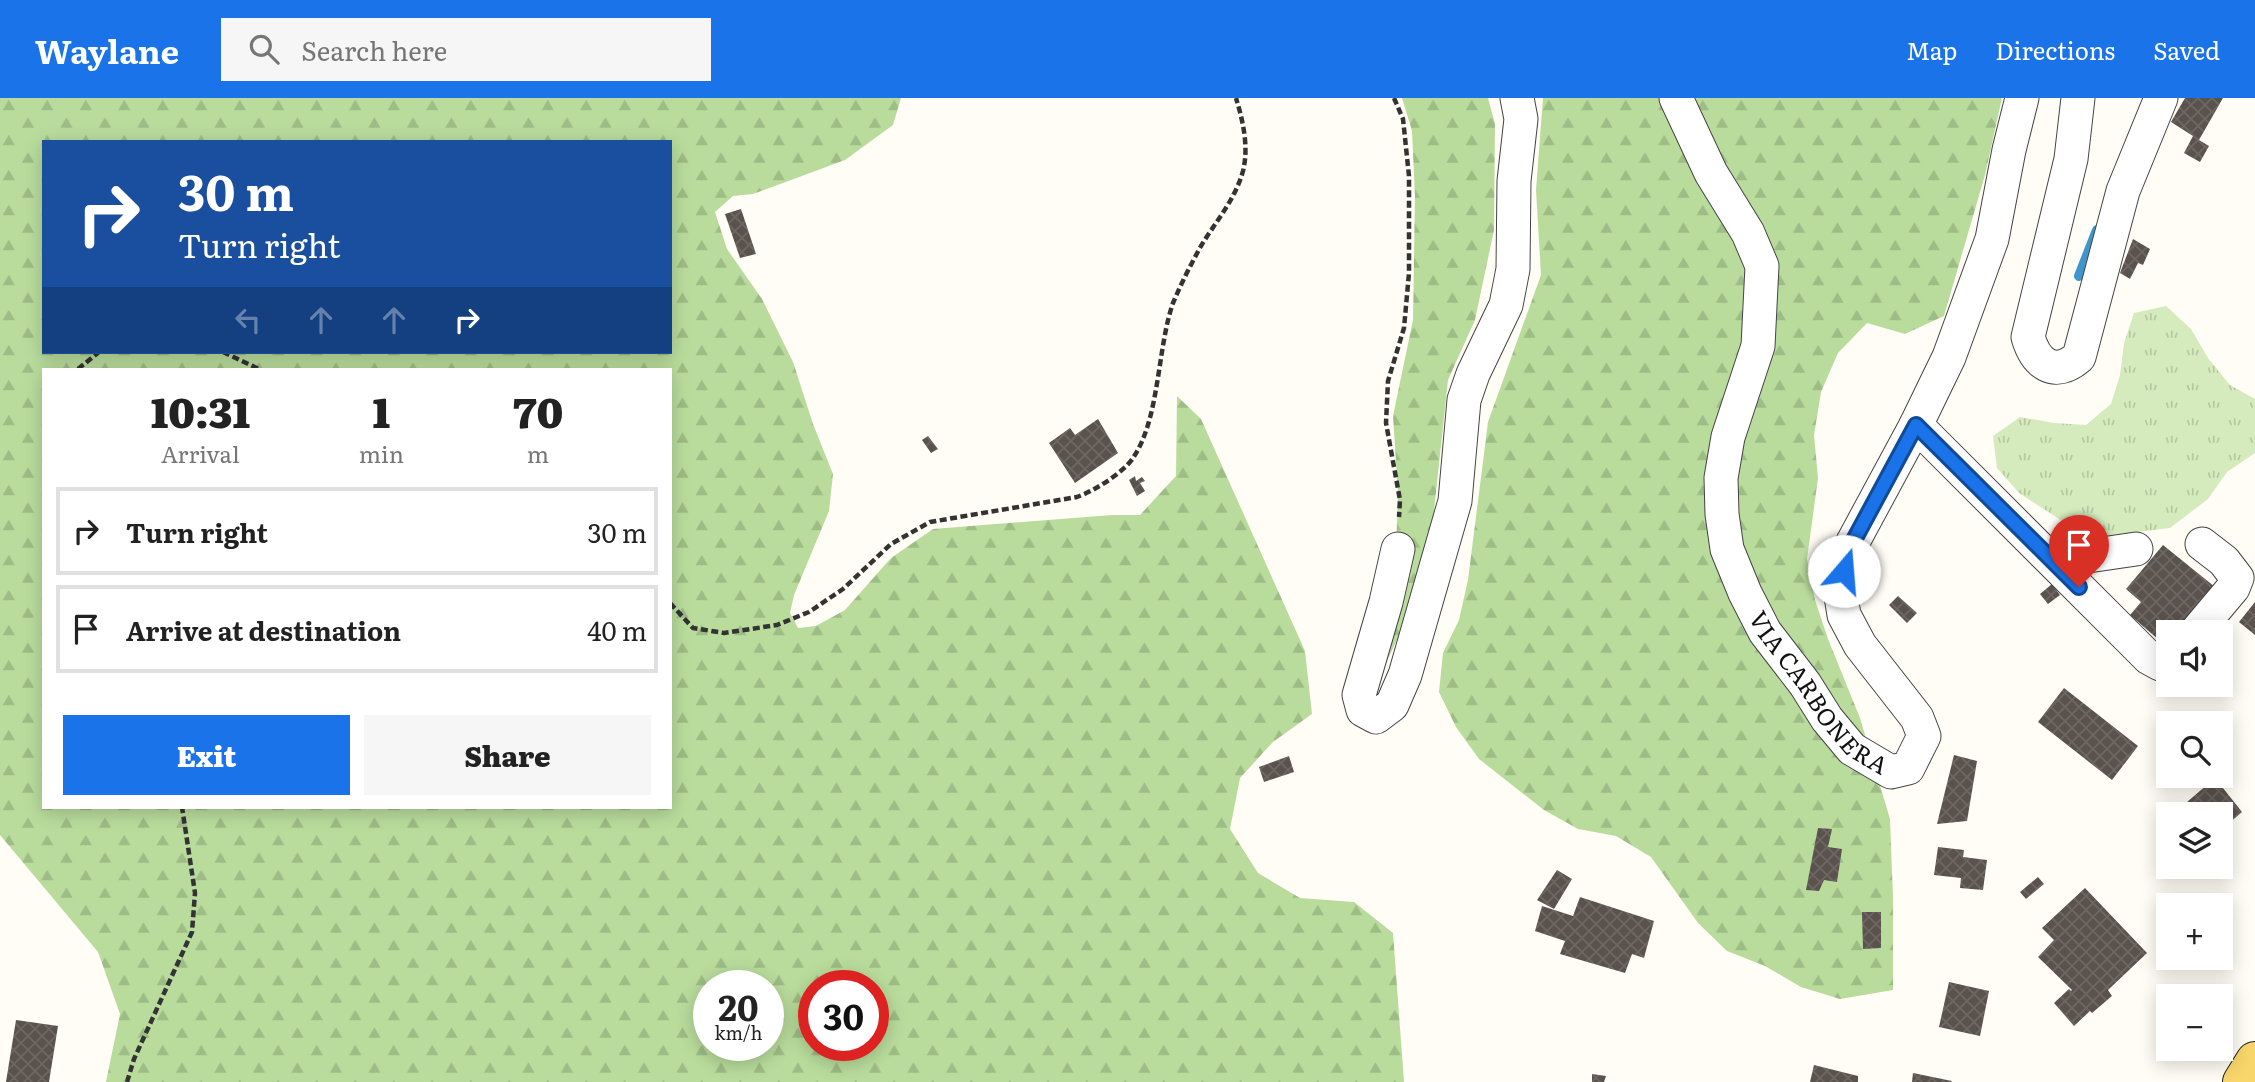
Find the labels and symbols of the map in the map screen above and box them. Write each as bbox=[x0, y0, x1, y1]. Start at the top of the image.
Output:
pin bbox=[2049, 515, 2109, 587]
position arrow bbox=[1807, 534, 1881, 608]
street label: VIA CARBONERA bbox=[1742, 604, 1896, 782]
speed limit sign: 30 bbox=[798, 970, 889, 1061]

